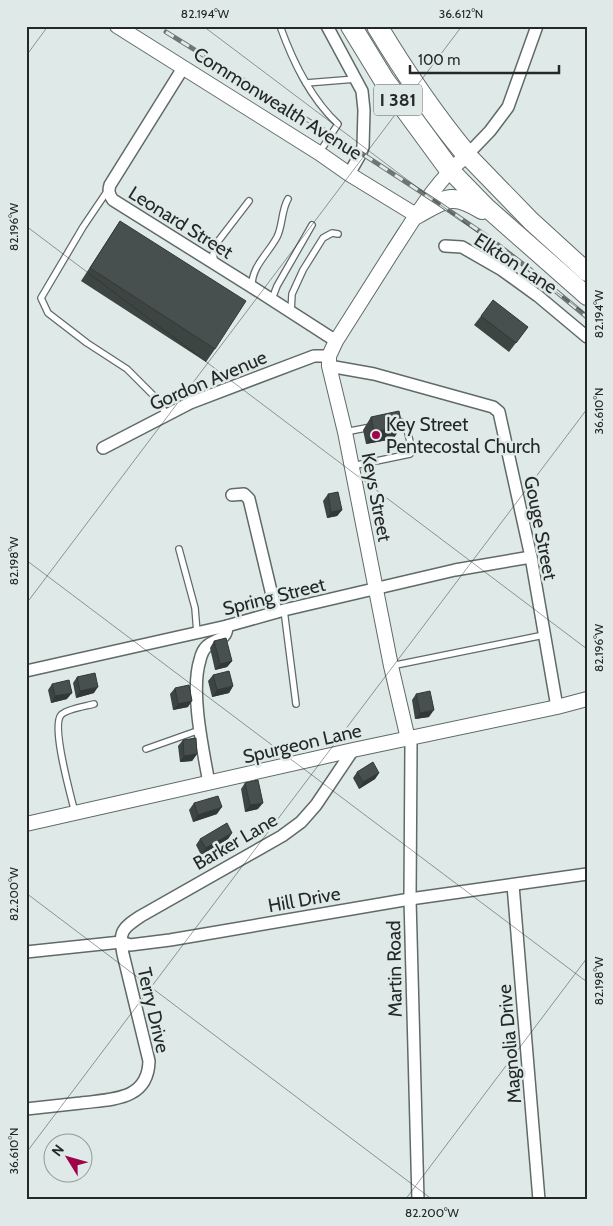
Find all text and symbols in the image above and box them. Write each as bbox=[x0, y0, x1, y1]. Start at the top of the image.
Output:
text: 82.194°W bbox=[181, 6, 230, 21]
text: 36.612°N bbox=[439, 6, 483, 21]
street label: Commonwealth Avenue bbox=[189, 42, 366, 165]
scale bar bbox=[410, 42, 559, 74]
text: 100 m bbox=[418, 51, 460, 69]
road number: I 381 bbox=[374, 84, 422, 116]
street label: Leonard Street bbox=[124, 181, 238, 264]
text: 82.196°W bbox=[6, 202, 21, 251]
street label: Elkton Lane bbox=[470, 228, 562, 299]
text: 82.194°W bbox=[591, 289, 606, 338]
street label: Gordon Avenue bbox=[146, 345, 270, 415]
text: 36.610°N bbox=[591, 388, 606, 434]
place label: Key Street Pentecostal Church bbox=[386, 413, 541, 458]
marker: Key Street Pentecostal Church bbox=[370, 429, 382, 441]
street label: Keys Street bbox=[357, 451, 397, 544]
street label: Gouge Street bbox=[519, 474, 562, 583]
text: 82.198°W bbox=[6, 536, 21, 585]
street label: Spring Street bbox=[220, 573, 328, 620]
text: 82.196°W bbox=[591, 623, 606, 672]
street label: Spurgeon Lane bbox=[241, 719, 364, 768]
street label: Barker Lane bbox=[189, 808, 282, 875]
text: 82.200°W bbox=[6, 866, 21, 921]
street label: Hill Drive bbox=[266, 882, 342, 917]
street label: Martin Road bbox=[382, 920, 407, 1018]
text: 82.198°W bbox=[591, 956, 606, 1005]
street label: Terry Drive bbox=[133, 965, 175, 1055]
street label: Magnolia Drive bbox=[493, 983, 526, 1104]
text: 36.610°N bbox=[6, 1128, 21, 1174]
north arrow bbox=[42, 1134, 92, 1184]
text: N bbox=[47, 1141, 68, 1160]
text: 82.200°W bbox=[405, 1205, 460, 1220]

